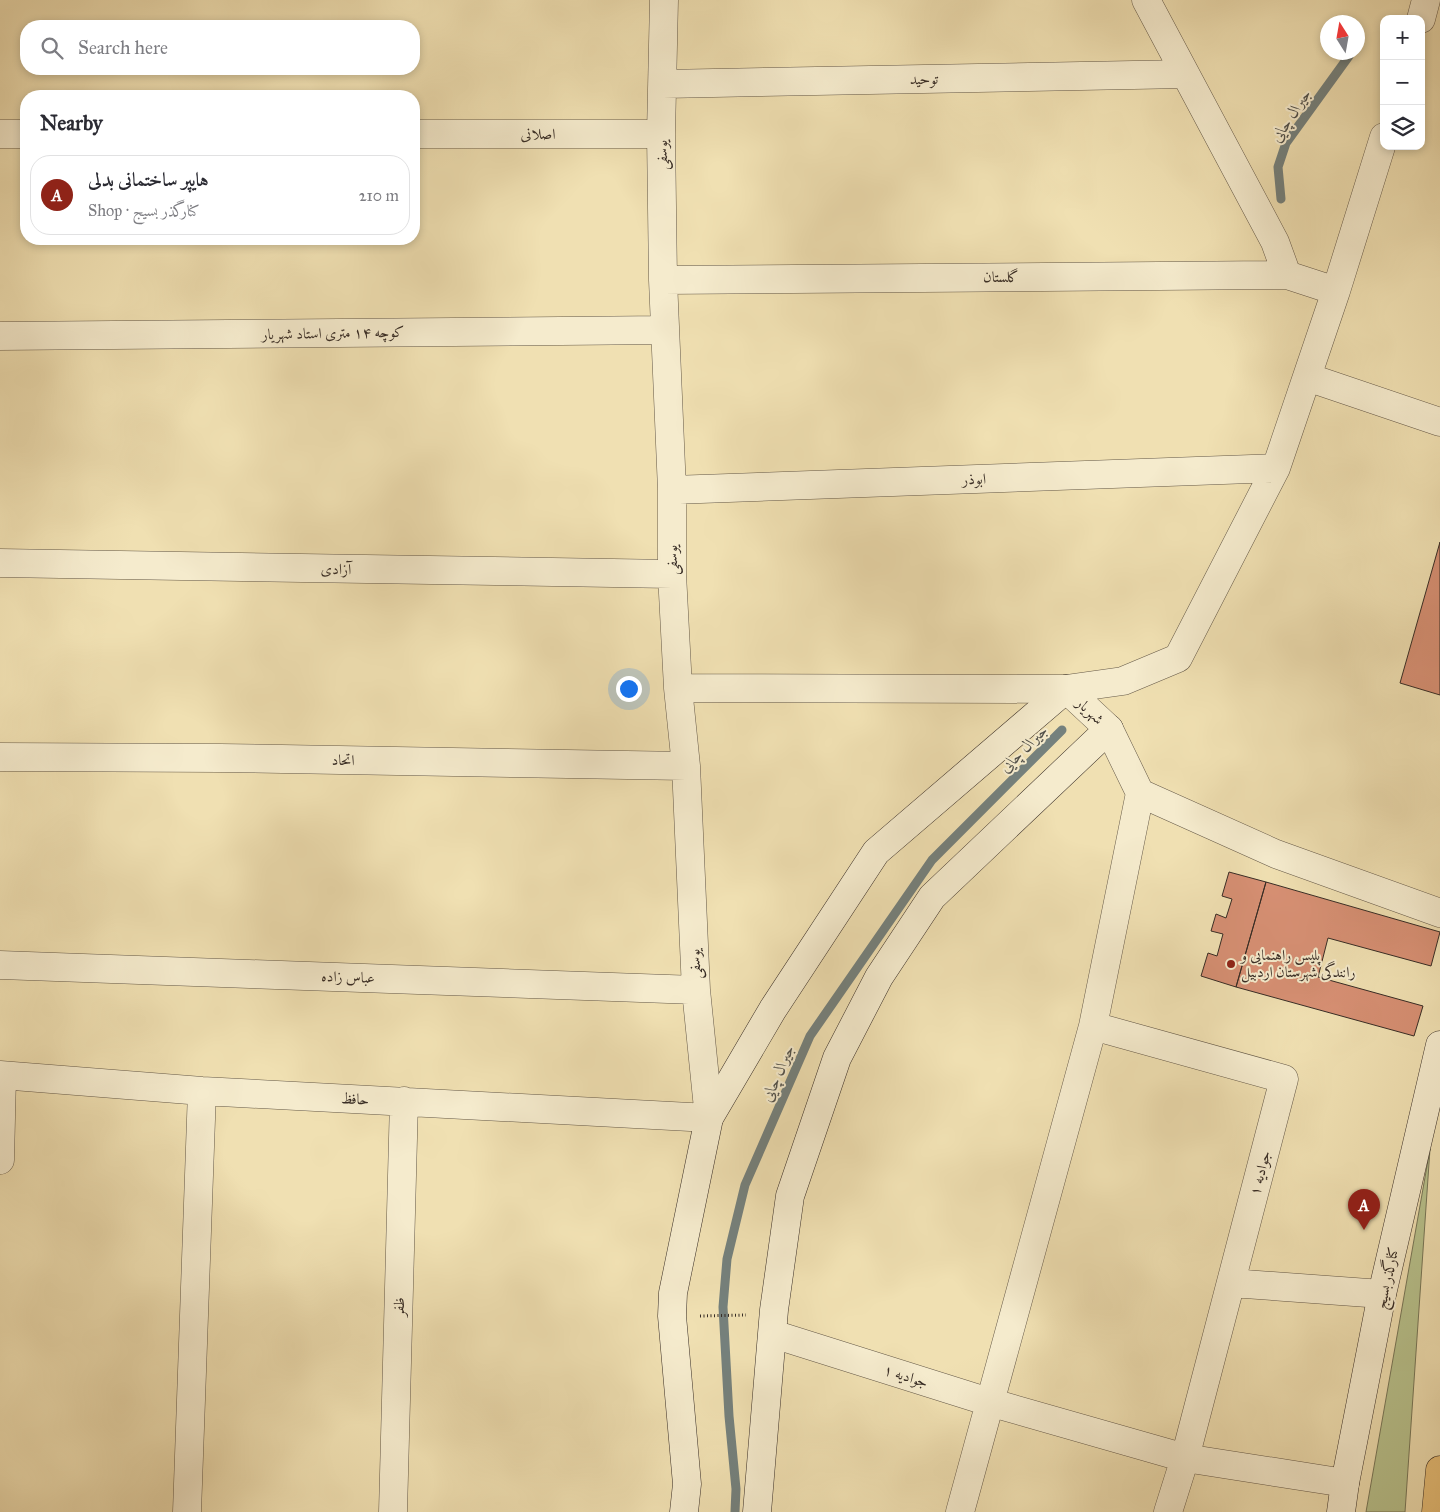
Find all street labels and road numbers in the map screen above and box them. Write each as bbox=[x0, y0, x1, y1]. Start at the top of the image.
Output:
street label: توحید bbox=[910, 70, 939, 88]
street label: اصلانی bbox=[520, 125, 556, 143]
street label: یوسفی bbox=[653, 139, 673, 170]
street label: گلستان bbox=[983, 268, 1019, 286]
street label: کوچه ۱۴ متری استاد شهریار bbox=[259, 323, 405, 345]
street label: ابوذر bbox=[960, 470, 986, 488]
street label: یوسفی bbox=[663, 544, 683, 575]
street label: آزادی bbox=[320, 560, 353, 578]
street label: شهریار bbox=[1070, 692, 1108, 729]
street label: اتحاد bbox=[331, 751, 355, 769]
street label: یوسفی bbox=[685, 947, 707, 979]
street label: عباس زاده bbox=[321, 967, 375, 987]
street label: حافظ bbox=[340, 1089, 370, 1109]
street label: جوادیه ۱ bbox=[1245, 1149, 1275, 1197]
street label: کنارگذر بسیج bbox=[1370, 1245, 1407, 1312]
street label: ظفر bbox=[390, 1297, 409, 1319]
street label: جوادیه ۱ bbox=[882, 1360, 930, 1392]

